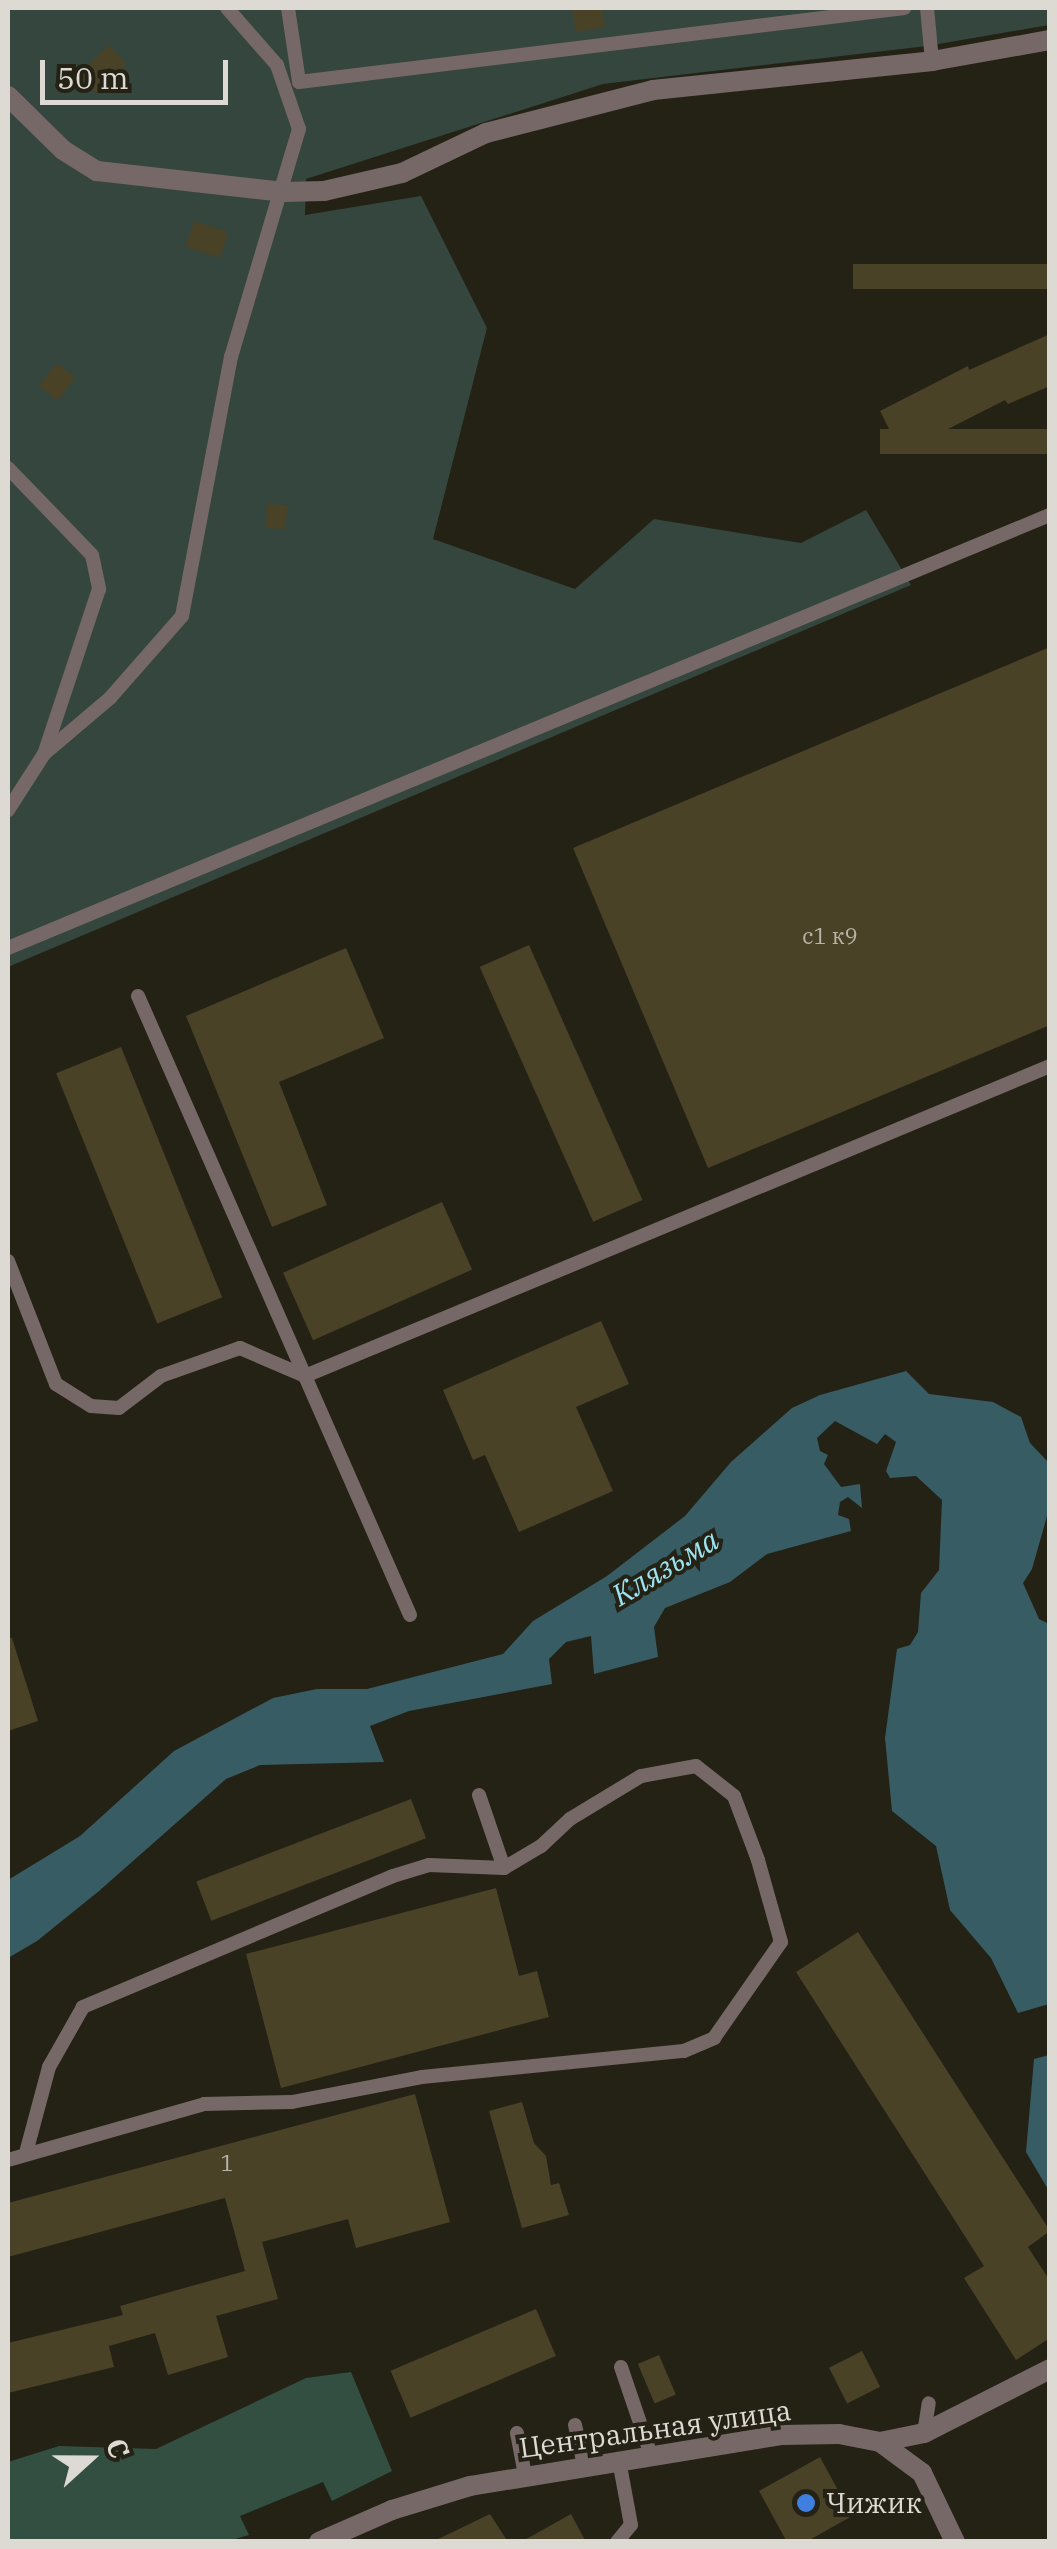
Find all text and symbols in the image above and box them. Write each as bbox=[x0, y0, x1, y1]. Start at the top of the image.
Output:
scale bar bbox=[45, 40, 232, 102]
text: 50 m bbox=[57, 58, 129, 97]
house number: с1 к9 bbox=[802, 923, 858, 949]
water label: Клязьма bbox=[605, 1521, 725, 1613]
house number: 1 bbox=[220, 2150, 234, 2176]
street label: Центральная улица bbox=[517, 2393, 793, 2465]
north arrow bbox=[40, 2409, 140, 2509]
text: С bbox=[98, 2433, 139, 2463]
place label: Чижик bbox=[826, 2486, 922, 2520]
marker: Чижик bbox=[795, 2492, 817, 2514]

